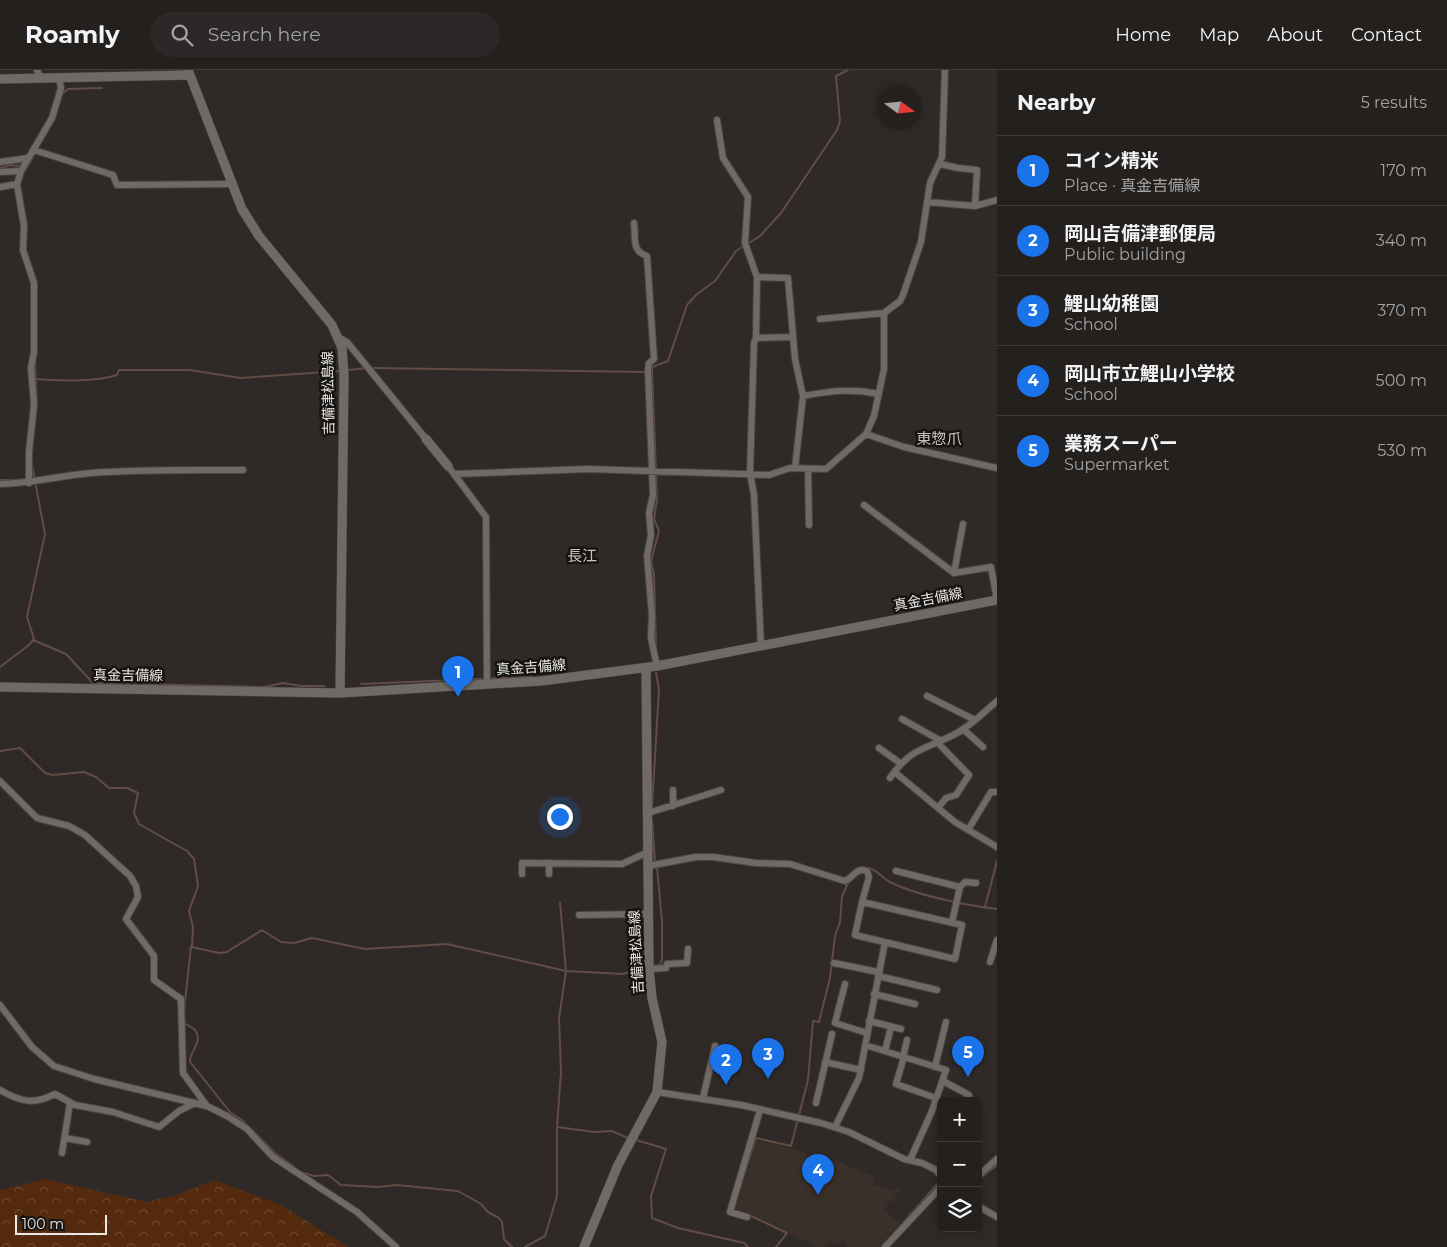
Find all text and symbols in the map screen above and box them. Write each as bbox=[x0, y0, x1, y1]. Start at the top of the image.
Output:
search box bbox=[150, 12, 500, 57]
text: Roamly bbox=[25, 20, 120, 49]
icon: search bbox=[168, 21, 196, 49]
text: Search here bbox=[208, 23, 321, 46]
text: Home bbox=[1115, 24, 1171, 46]
text: Map bbox=[1199, 24, 1239, 46]
text: About bbox=[1267, 24, 1323, 46]
text: Contact bbox=[1351, 24, 1422, 46]
north arrow bbox=[877, 85, 922, 130]
text: Nearby bbox=[1017, 90, 1096, 115]
text: 5 results bbox=[1361, 93, 1427, 112]
text: コイン精米 bbox=[1064, 149, 1159, 172]
text: 1 bbox=[1030, 161, 1036, 180]
text: 170 m bbox=[1380, 161, 1427, 180]
text: Place · 真金吉備線 bbox=[1064, 176, 1200, 195]
text: 岡山吉備津郵便局 bbox=[1064, 222, 1216, 245]
text: 2 bbox=[1028, 231, 1038, 250]
text: 340 m bbox=[1376, 231, 1427, 250]
text: Public building bbox=[1064, 245, 1186, 264]
text: 鯉山幼稚園 bbox=[1064, 292, 1159, 315]
text: 3 bbox=[1028, 301, 1038, 320]
text: 370 m bbox=[1377, 301, 1427, 320]
text: School bbox=[1064, 315, 1118, 334]
street label: 吉備津松島線 bbox=[318, 351, 338, 435]
text: 岡山市立鯉山小学校 bbox=[1064, 362, 1235, 385]
text: 4 bbox=[1027, 371, 1039, 390]
text: 500 m bbox=[1376, 371, 1427, 390]
text: School bbox=[1064, 385, 1118, 404]
district label: 東惣爪 bbox=[916, 429, 962, 448]
text: 業務スーパー bbox=[1064, 432, 1178, 455]
text: 5 bbox=[1028, 441, 1038, 460]
text: 530 m bbox=[1377, 441, 1427, 460]
text: Supermarket bbox=[1064, 455, 1170, 474]
district label: 長江 bbox=[567, 546, 597, 565]
street label: 真金吉備線 bbox=[892, 583, 964, 615]
pin: 1 bbox=[442, 656, 474, 697]
street label: 真金吉備線 bbox=[495, 656, 567, 678]
street label: 真金吉備線 bbox=[93, 665, 163, 685]
your location bbox=[547, 804, 573, 830]
street label: 吉備津松島線 bbox=[625, 910, 647, 994]
pin: 5 bbox=[952, 1036, 984, 1077]
pin: 3 bbox=[752, 1038, 784, 1079]
pin: 2 bbox=[710, 1044, 742, 1085]
map controls bbox=[937, 1097, 982, 1232]
button: + bbox=[937, 1097, 982, 1142]
button: − bbox=[937, 1142, 982, 1187]
pin: 4 bbox=[802, 1154, 834, 1195]
button: layers bbox=[937, 1187, 982, 1232]
scale bar bbox=[15, 1212, 108, 1235]
text: 100 m bbox=[22, 1215, 64, 1233]

